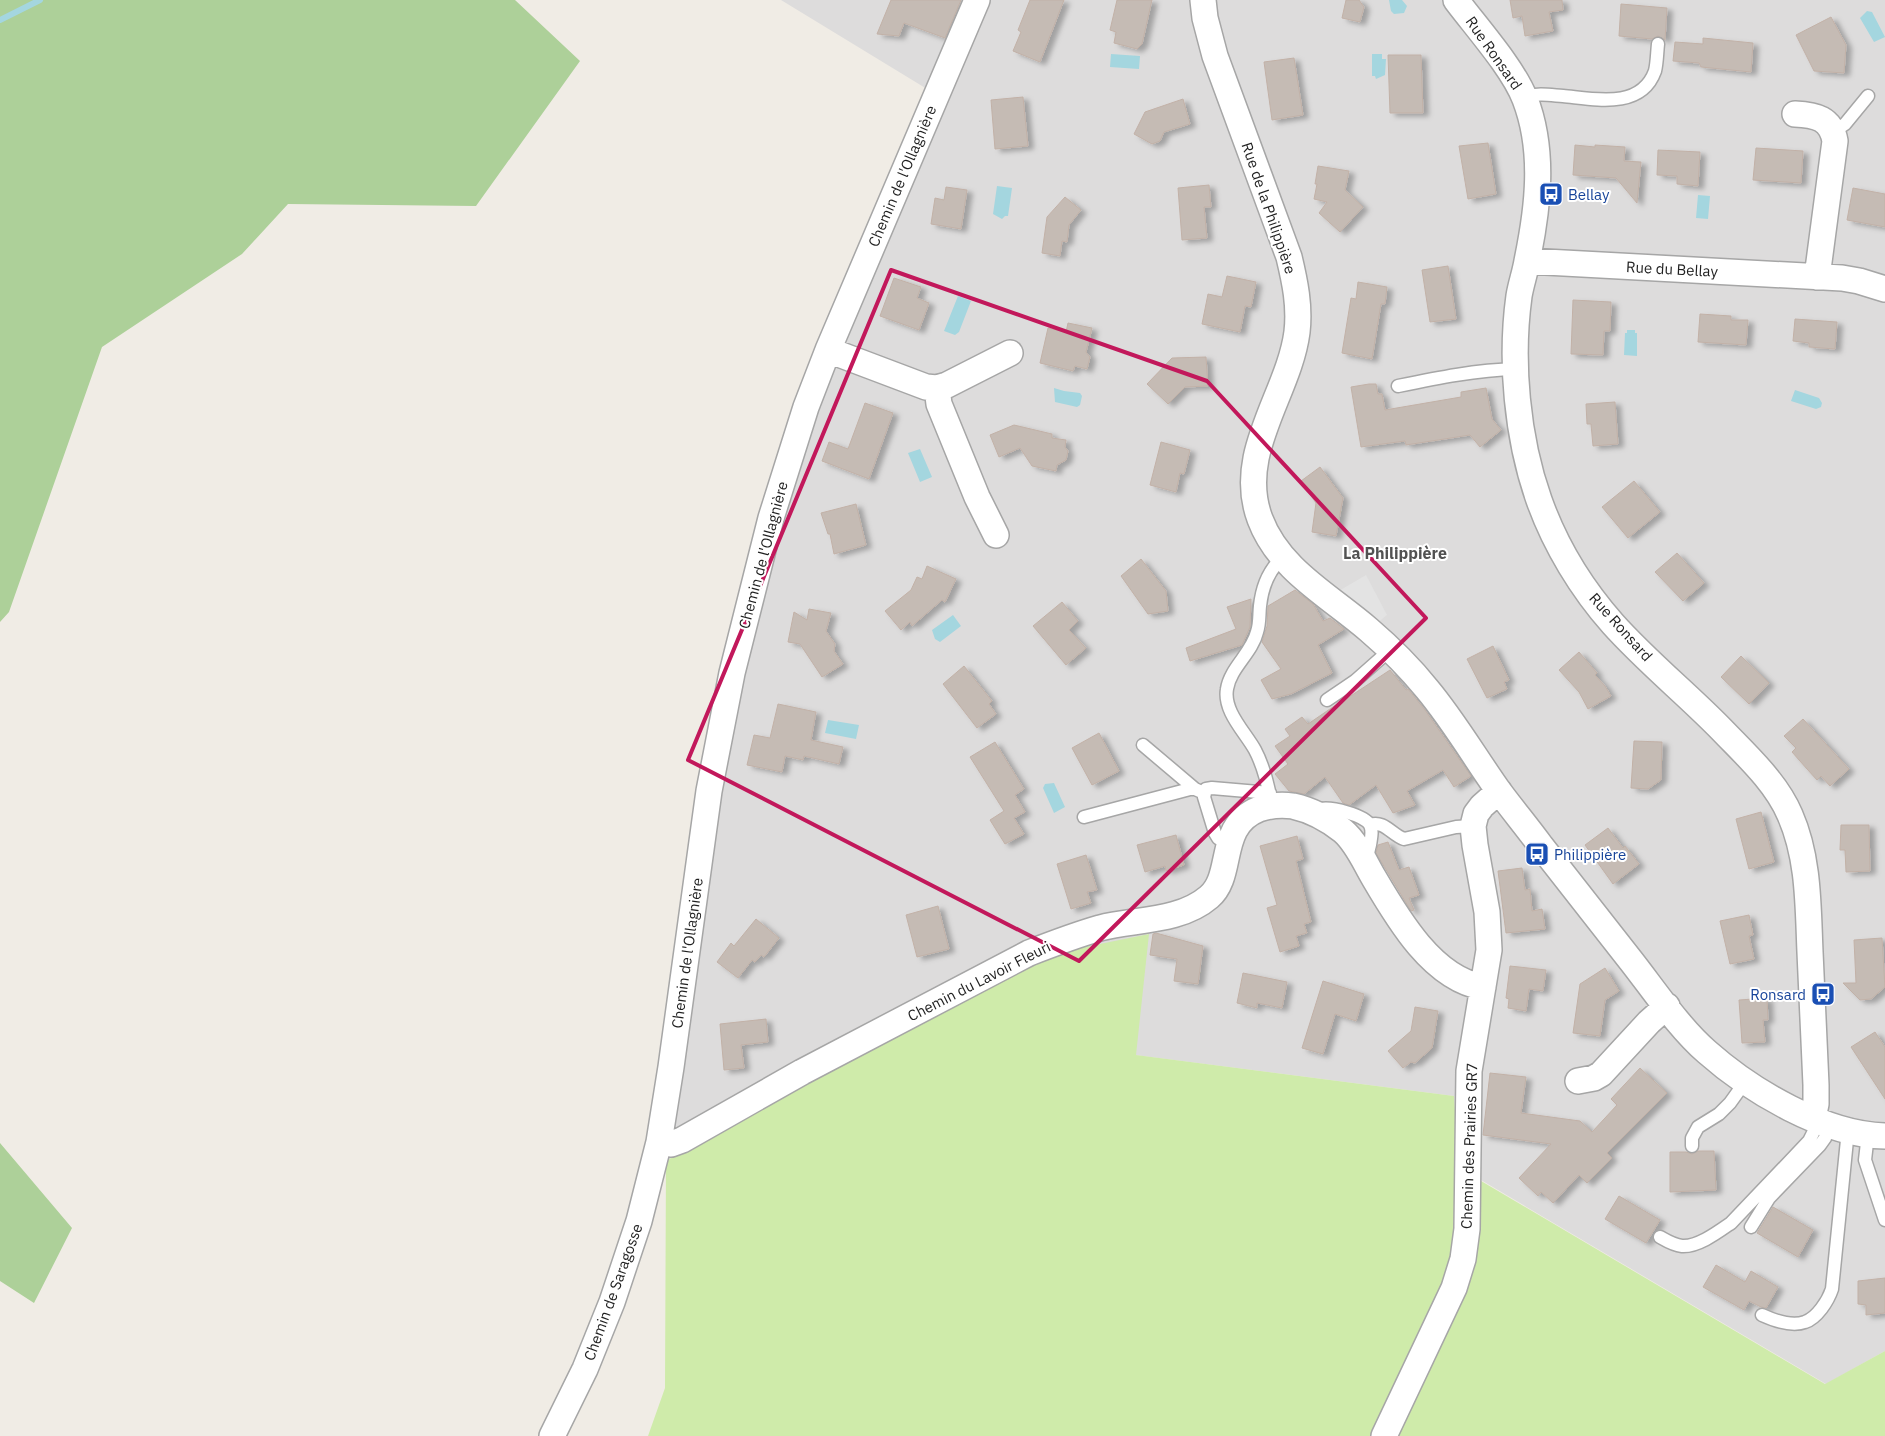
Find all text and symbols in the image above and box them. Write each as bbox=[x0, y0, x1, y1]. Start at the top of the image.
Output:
street label: Rue Ronsard bbox=[1462, 12, 1526, 94]
street label: Chemin de l'Ollagnière bbox=[864, 102, 940, 250]
street label: Rue de la Philippière bbox=[1238, 140, 1300, 276]
bus stop icon: Bellay bbox=[1538, 181, 1564, 207]
place label: Bellay bbox=[1568, 185, 1610, 204]
street label: Rue du Bellay bbox=[1625, 257, 1719, 281]
street label: Chemin de l'Ollagnière bbox=[734, 479, 792, 631]
district label: La Philippière bbox=[1343, 543, 1447, 563]
street label: Rue Ronsard bbox=[1585, 589, 1657, 665]
bus stop icon: Philippière bbox=[1524, 841, 1550, 867]
place label: Philippière bbox=[1554, 845, 1626, 864]
street label: Chemin de l'Ollagnière bbox=[667, 877, 707, 1029]
street label: Chemin du Lavoir Fleuri bbox=[904, 937, 1054, 1025]
bus stop icon: Ronsard bbox=[1810, 981, 1836, 1007]
place label: Ronsard bbox=[1750, 985, 1806, 1004]
street label: Chemin des Prairies GR7 bbox=[1457, 1063, 1481, 1229]
street label: Chemin de Saragosse bbox=[579, 1221, 647, 1363]

